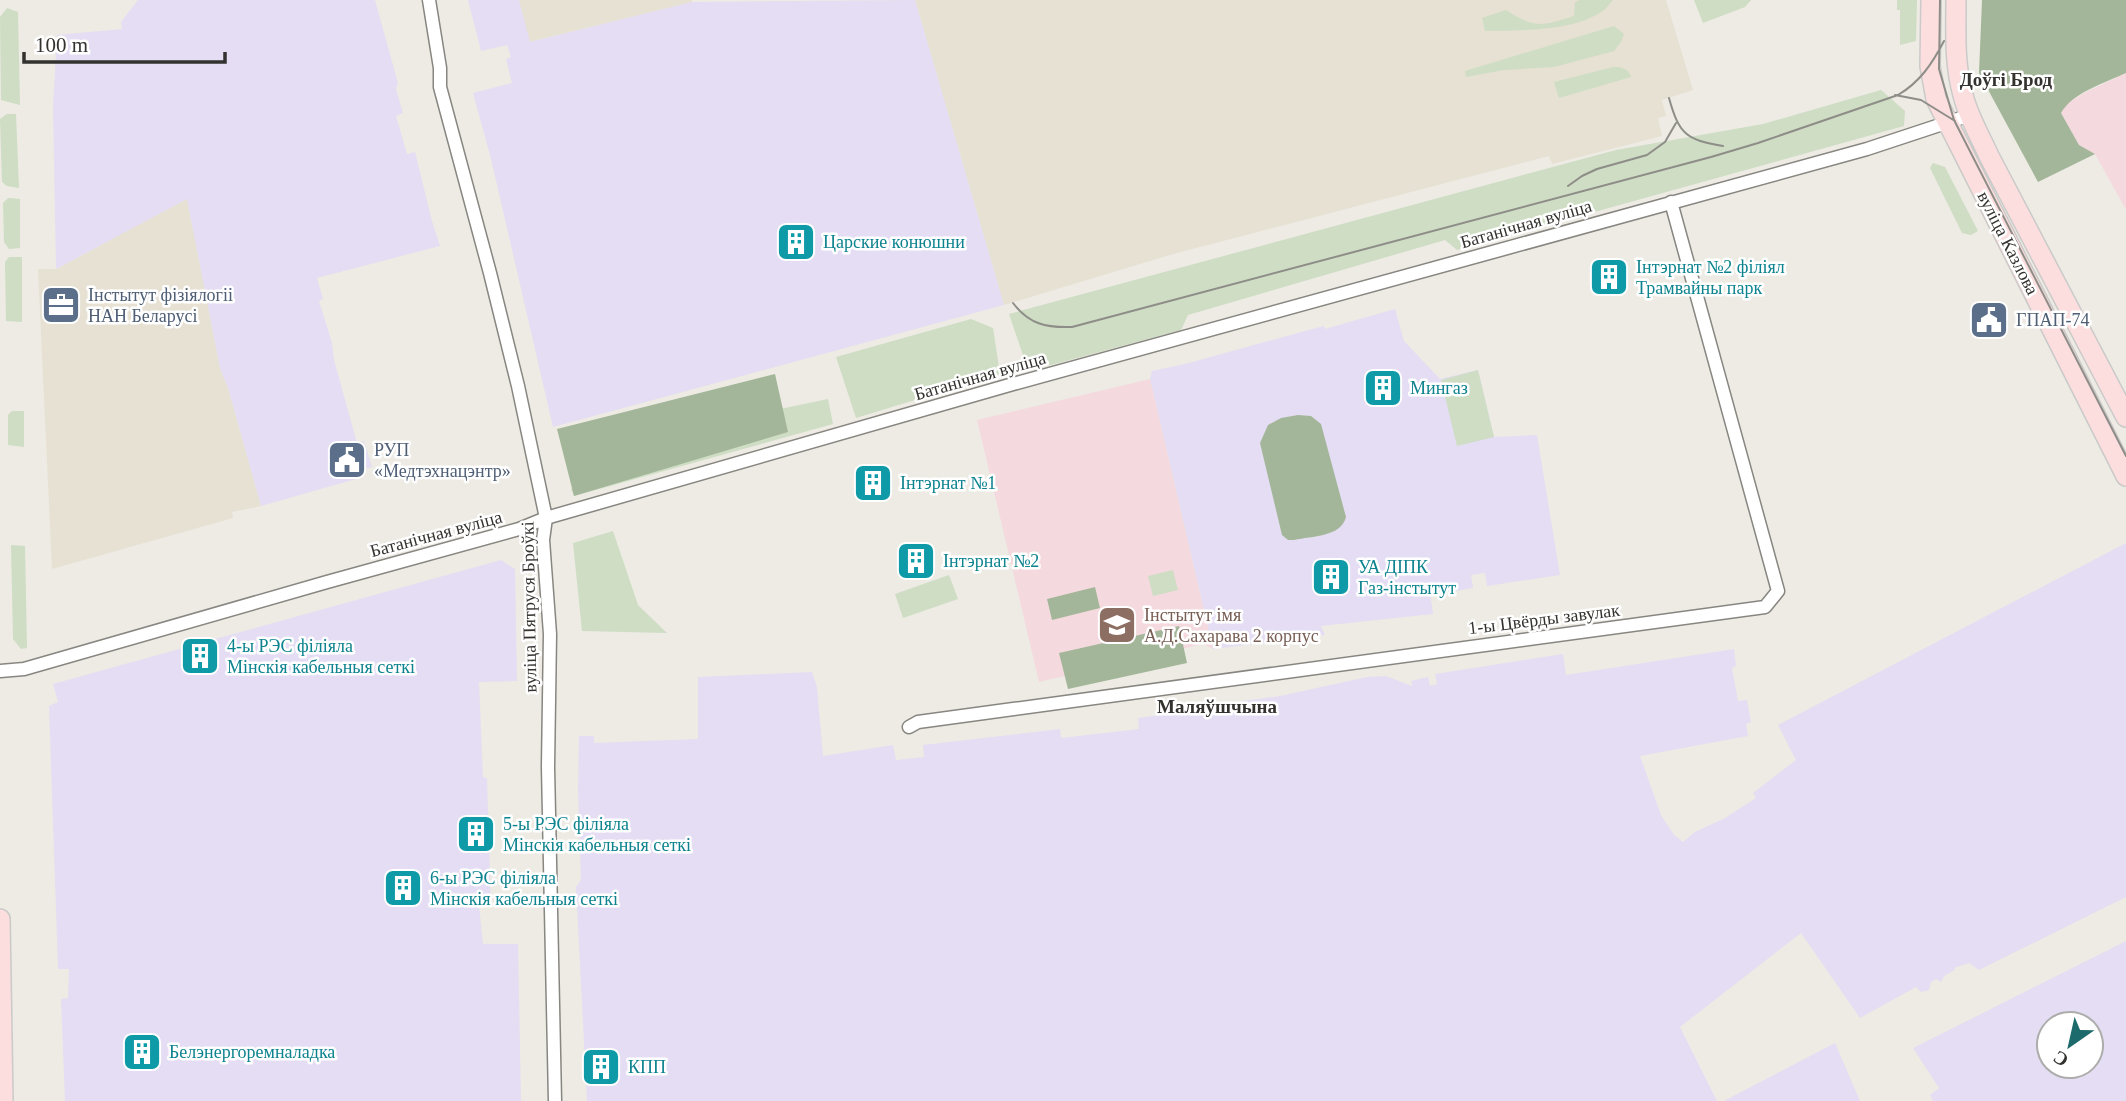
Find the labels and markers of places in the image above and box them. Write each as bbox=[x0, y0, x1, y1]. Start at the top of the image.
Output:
building icon: Царские конюшни bbox=[775, 221, 817, 263]
place label: Царские конюшни bbox=[823, 232, 965, 252]
building icon: Інтэрнат №2 філіял Трамвайны парк bbox=[1588, 256, 1630, 298]
place label: Інтэрнат №2 філіял Трамвайны парк bbox=[1636, 257, 1785, 298]
office icon: Інстытут фізіялогіі НАН Беларусі bbox=[40, 284, 82, 326]
place label: Інстытут фізіялогіі НАН Беларусі bbox=[88, 285, 233, 326]
public building icon: ГПАП-74 bbox=[1968, 299, 2010, 341]
place label: ГПАП-74 bbox=[2016, 310, 2089, 330]
building icon: Мингаз bbox=[1362, 367, 1404, 409]
place label: Мингаз bbox=[1410, 378, 1468, 398]
public building icon: РУП «Медтэхнацэнтр» bbox=[326, 439, 368, 481]
place label: РУП «Медтэхнацэнтр» bbox=[374, 440, 511, 481]
building icon: Інтэрнат №1 bbox=[852, 462, 894, 504]
place label: Інтэрнат №1 bbox=[900, 473, 996, 493]
building icon: Інтэрнат №2 bbox=[895, 540, 937, 582]
place label: Інтэрнат №2 bbox=[943, 551, 1039, 571]
building icon: УА ДІПК Газ-інстытут bbox=[1310, 556, 1352, 598]
place label: УА ДІПК Газ-інстытут bbox=[1358, 557, 1456, 598]
school or university icon: Інстытут імя А.Д.Сахарава 2 корпус bbox=[1096, 604, 1138, 646]
place label: Інстытут імя А.Д.Сахарава 2 корпус bbox=[1144, 605, 1319, 646]
building icon: 4-ы РЭС філіяла Мінскія кабельныя сеткі bbox=[179, 635, 221, 677]
place label: 4-ы РЭС філіяла Мінскія кабельныя сеткі bbox=[227, 636, 415, 677]
building icon: 5-ы РЭС філіяла Мінскія кабельныя сеткі bbox=[455, 813, 497, 855]
place label: 5-ы РЭС філіяла Мінскія кабельныя сеткі bbox=[503, 814, 691, 855]
building icon: 6-ы РЭС філіяла Мінскія кабельныя сеткі bbox=[382, 867, 424, 909]
place label: 6-ы РЭС філіяла Мінскія кабельныя сеткі bbox=[430, 868, 618, 909]
building icon: Белэнергоремналадка bbox=[121, 1031, 163, 1073]
place label: Белэнергоремналадка bbox=[169, 1042, 335, 1062]
building icon: КПП bbox=[580, 1046, 622, 1088]
place label: КПП bbox=[628, 1057, 666, 1077]

